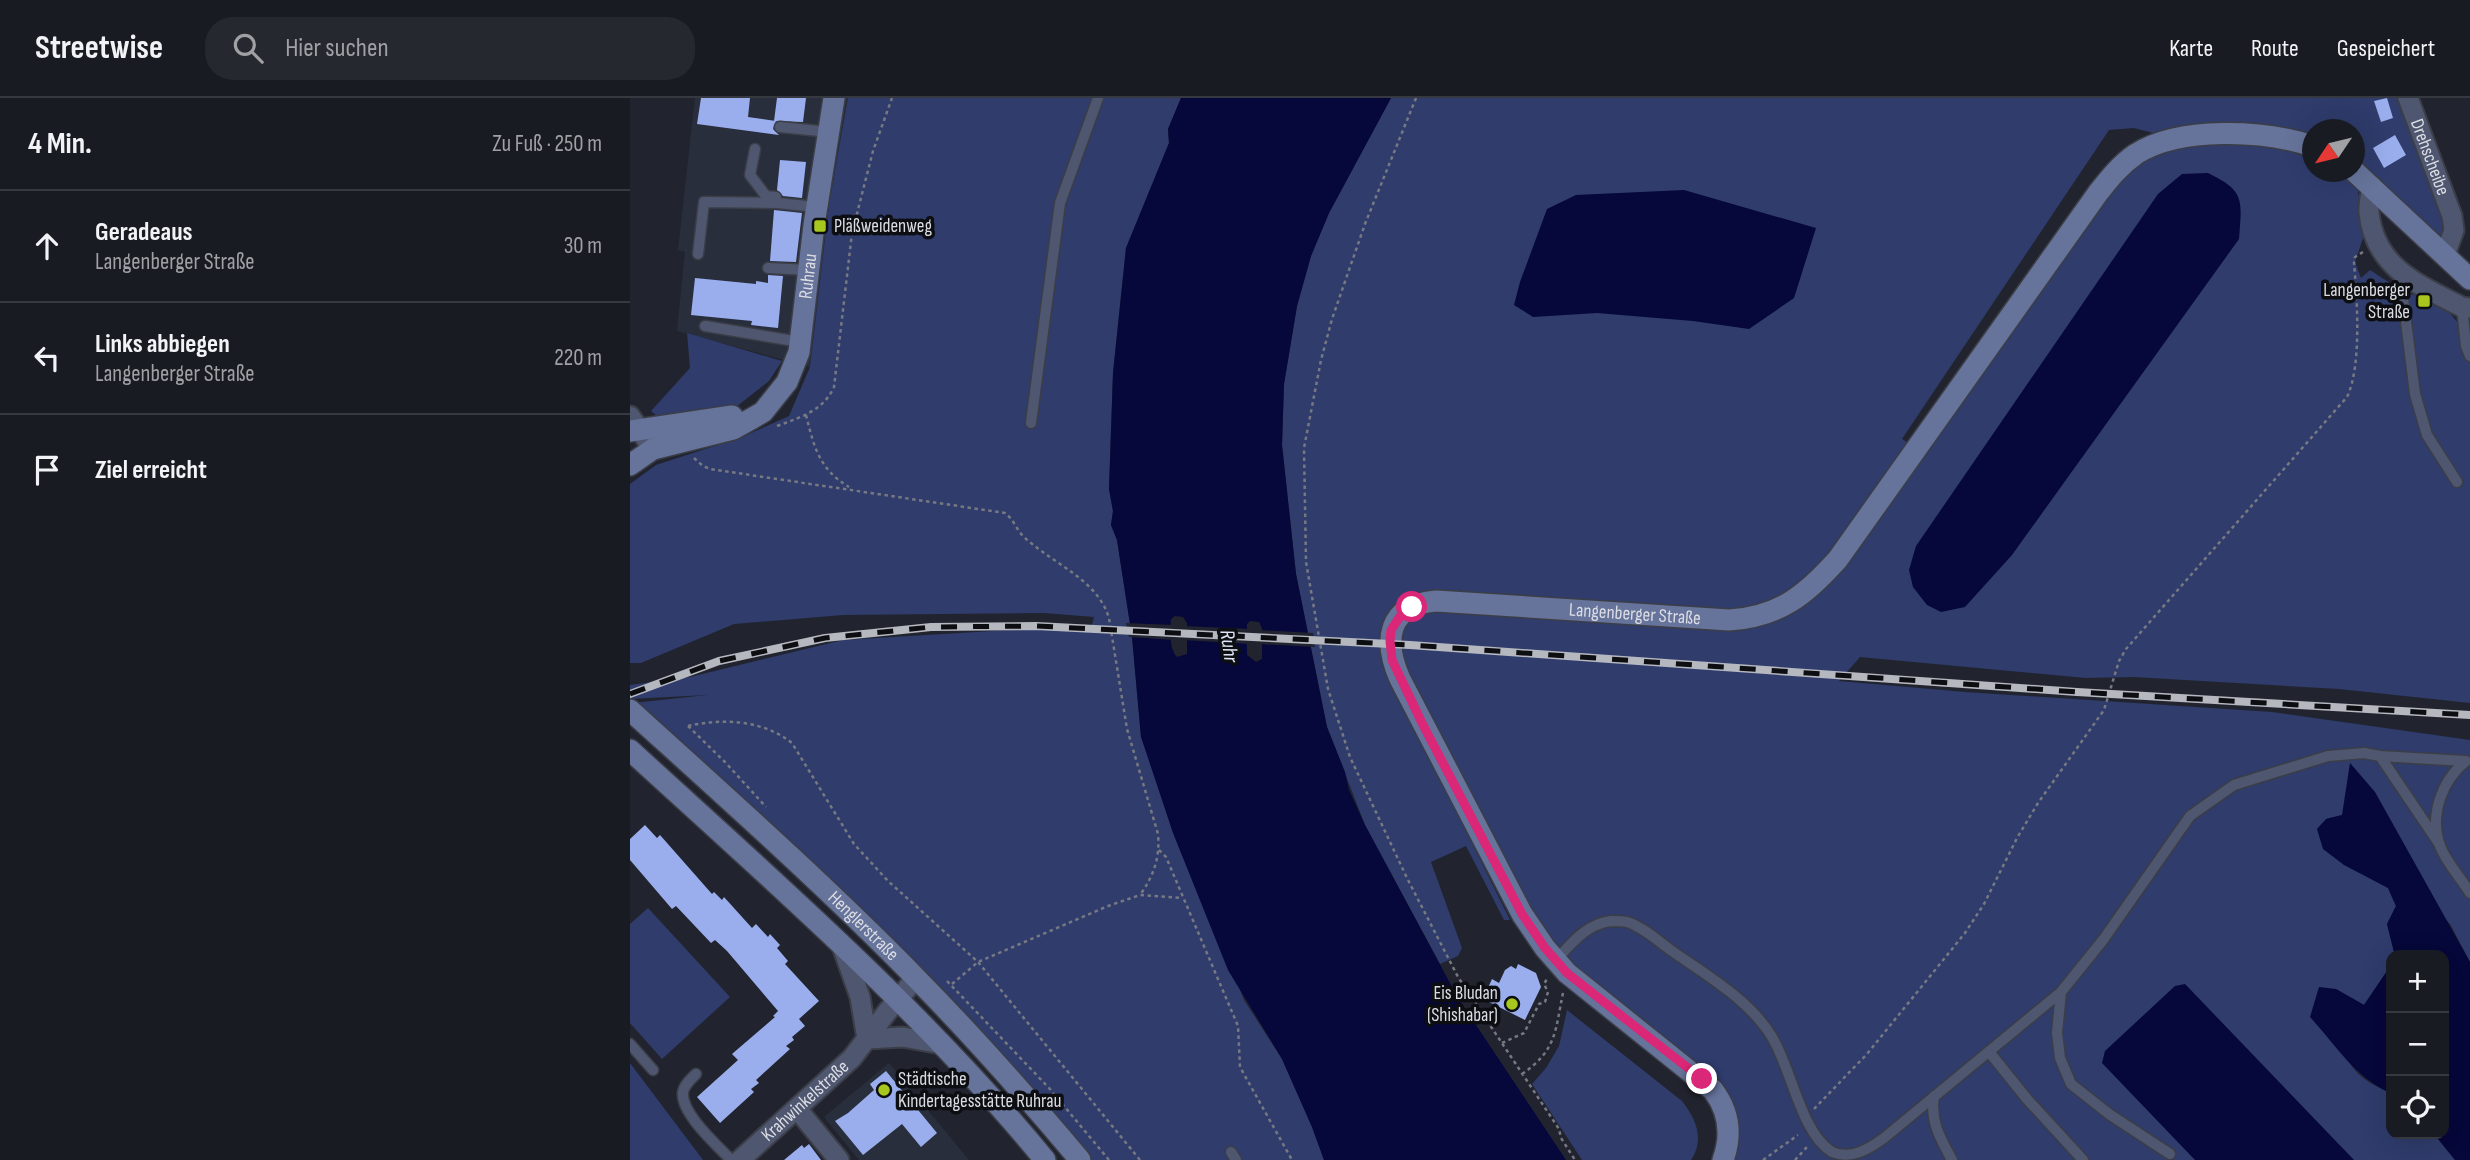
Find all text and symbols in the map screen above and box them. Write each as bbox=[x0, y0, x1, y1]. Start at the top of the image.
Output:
search box bbox=[205, 17, 695, 80]
text: Streetwise bbox=[35, 28, 163, 68]
icon: search bbox=[229, 29, 267, 67]
text: Hier suchen bbox=[285, 33, 389, 64]
text: Karte bbox=[2169, 34, 2213, 63]
text: Route bbox=[2251, 34, 2299, 63]
text: Gespeichert bbox=[2337, 34, 2435, 63]
street label: Drehscheibe bbox=[2405, 116, 2455, 198]
north arrow bbox=[2302, 119, 2365, 182]
text: 4 Min. bbox=[28, 126, 92, 162]
text: Zu Fuß · 250 m bbox=[492, 130, 602, 158]
place label: Pläßweidenweg bbox=[834, 215, 932, 238]
text: Geradeaus bbox=[95, 217, 193, 248]
marker: Pläßweidenweg bbox=[812, 218, 828, 234]
icon: ahead bbox=[28, 227, 66, 265]
text: 30 m bbox=[564, 232, 602, 260]
text: Langenberger Straße bbox=[95, 248, 255, 276]
street label: Ruhrau bbox=[794, 252, 822, 300]
place label: Langenberger Straße bbox=[2323, 279, 2411, 324]
marker: Langenberger Straße bbox=[2416, 293, 2432, 309]
text: Links abbiegen bbox=[95, 329, 230, 360]
icon: left bbox=[28, 339, 66, 377]
text: 220 m bbox=[554, 344, 602, 372]
text: Langenberger Straße bbox=[95, 360, 255, 388]
icon: arrive bbox=[28, 451, 66, 489]
text: Ziel erreicht bbox=[95, 455, 207, 486]
route start bbox=[1396, 591, 1427, 622]
street label: Langenberger Straße bbox=[1568, 598, 1701, 630]
water label: Ruhr bbox=[1214, 628, 1244, 665]
street label: Henglerstraße bbox=[823, 886, 904, 966]
map controls bbox=[2386, 950, 2449, 1139]
button: + bbox=[2386, 950, 2449, 1013]
place label: Eis Bludan (Shishabar) bbox=[1427, 982, 1498, 1027]
marker: Eis Bludan (Shishabar) bbox=[1504, 996, 1520, 1012]
button: − bbox=[2386, 1013, 2449, 1076]
street label: Krahwinkelstraße bbox=[757, 1055, 854, 1146]
route end bbox=[1686, 1063, 1717, 1094]
place label: Städtische Kindertagesstätte Ruhrau bbox=[898, 1068, 1062, 1113]
button: locate bbox=[2386, 1076, 2449, 1139]
marker: Städtische Kindertagesstätte Ruhrau bbox=[876, 1082, 892, 1098]

